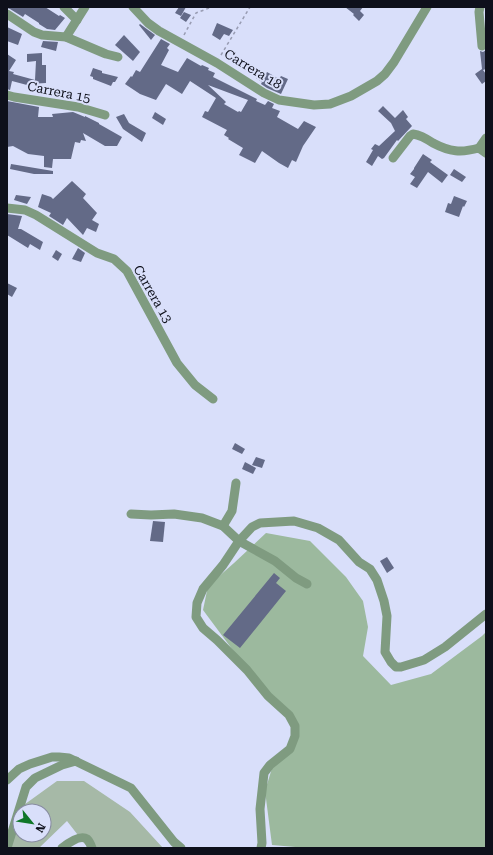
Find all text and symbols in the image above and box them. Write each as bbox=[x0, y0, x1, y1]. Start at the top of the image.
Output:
street label: Carrera 18 bbox=[222, 46, 284, 92]
street label: Carrera 15 bbox=[26, 79, 92, 105]
street label: Carrera 13 bbox=[130, 262, 176, 326]
north arrow bbox=[12, 803, 52, 843]
text: N bbox=[32, 821, 48, 835]

